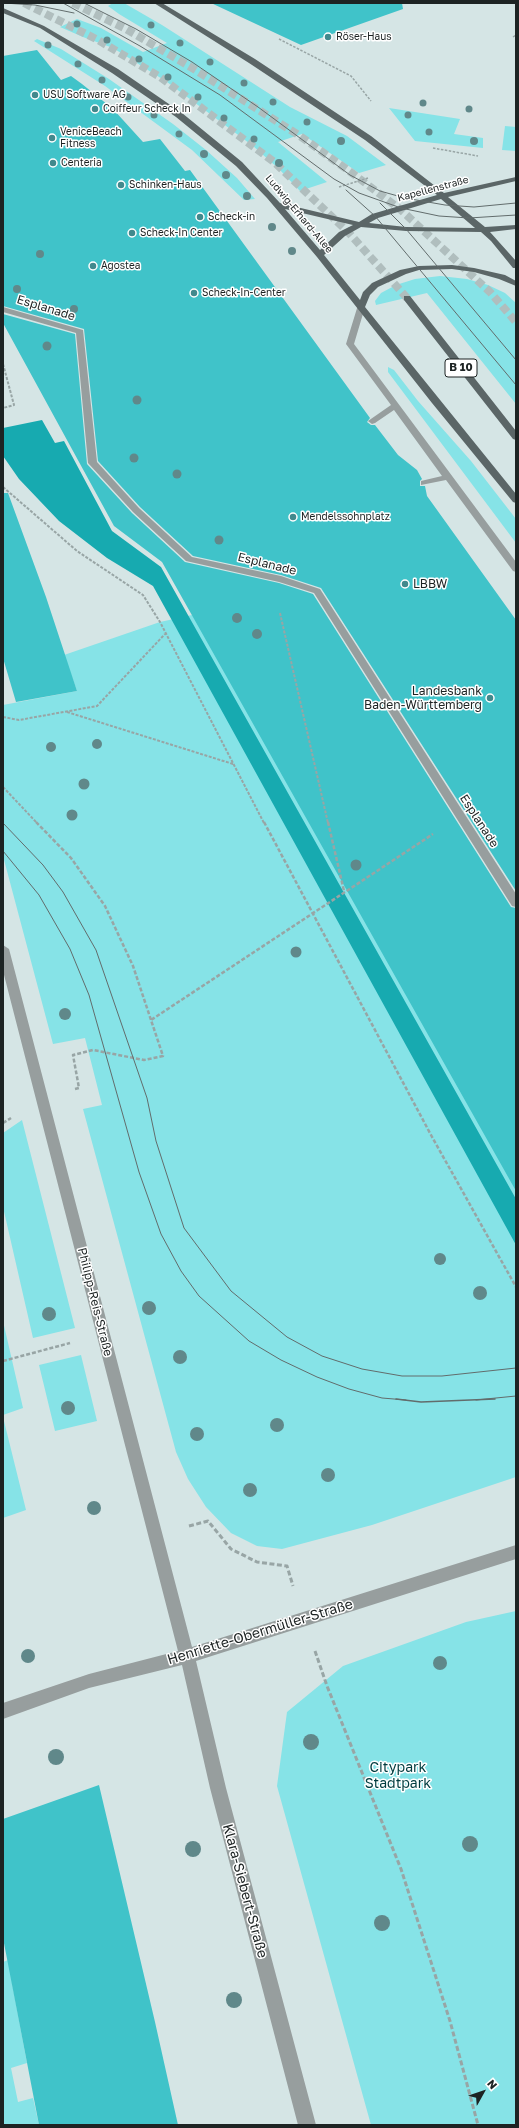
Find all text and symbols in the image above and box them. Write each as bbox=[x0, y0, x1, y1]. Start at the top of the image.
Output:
place label: Röser-Haus bbox=[336, 31, 391, 43]
marker: Röser-Haus bbox=[323, 32, 333, 42]
place label: USU Software AG bbox=[43, 89, 126, 101]
marker: USU Software AG bbox=[30, 90, 40, 100]
place label: Coiffeur Scheck In bbox=[103, 103, 191, 115]
marker: Coiffeur Scheck In bbox=[90, 104, 100, 114]
place label: VeniceBeach Fitness bbox=[60, 126, 122, 150]
marker: VeniceBeach Fitness bbox=[47, 133, 57, 143]
place label: Centeria bbox=[61, 157, 102, 169]
marker: Centeria bbox=[48, 158, 58, 168]
street label: Ludwig-Erhard-Allee bbox=[263, 172, 335, 256]
street label: Kapellenstraße bbox=[396, 174, 470, 204]
place label: Schinken-Haus bbox=[129, 179, 202, 191]
marker: Schinken-Haus bbox=[116, 180, 126, 190]
place label: Scheck-in bbox=[208, 211, 255, 223]
marker: Scheck-in bbox=[195, 212, 205, 222]
place label: Scheck-In Center bbox=[140, 227, 222, 239]
marker: Scheck-In Center bbox=[127, 228, 137, 238]
place label: Agostea bbox=[101, 260, 140, 272]
marker: Agostea bbox=[88, 261, 98, 271]
place label: Scheck-In-Center bbox=[202, 287, 286, 299]
marker: Scheck-In-Center bbox=[189, 288, 199, 298]
street label: Esplanade bbox=[15, 292, 77, 324]
road number: B 10 bbox=[445, 359, 477, 377]
place label: Mendelssohnplatz bbox=[301, 511, 390, 523]
marker: Mendelssohnplatz bbox=[288, 512, 298, 522]
street label: Esplanade bbox=[236, 550, 298, 578]
place label: LBBW bbox=[413, 577, 447, 591]
marker: LBBW bbox=[400, 579, 410, 589]
place label: Landesbank Baden-Württemberg bbox=[364, 684, 482, 712]
marker: Landesbank Baden-Württemberg bbox=[485, 693, 495, 703]
street label: Esplanade bbox=[457, 792, 501, 850]
street label: Philipp-Reis-Straße bbox=[75, 1246, 115, 1358]
street label: Henriette-Obermüller-Straße bbox=[165, 1596, 355, 1668]
park label: Citypark Stadtpark bbox=[365, 1760, 431, 1792]
street label: Klara-Siebert-Straße bbox=[219, 1822, 271, 1960]
north arrow bbox=[463, 2072, 503, 2112]
text: N bbox=[485, 2077, 500, 2091]

